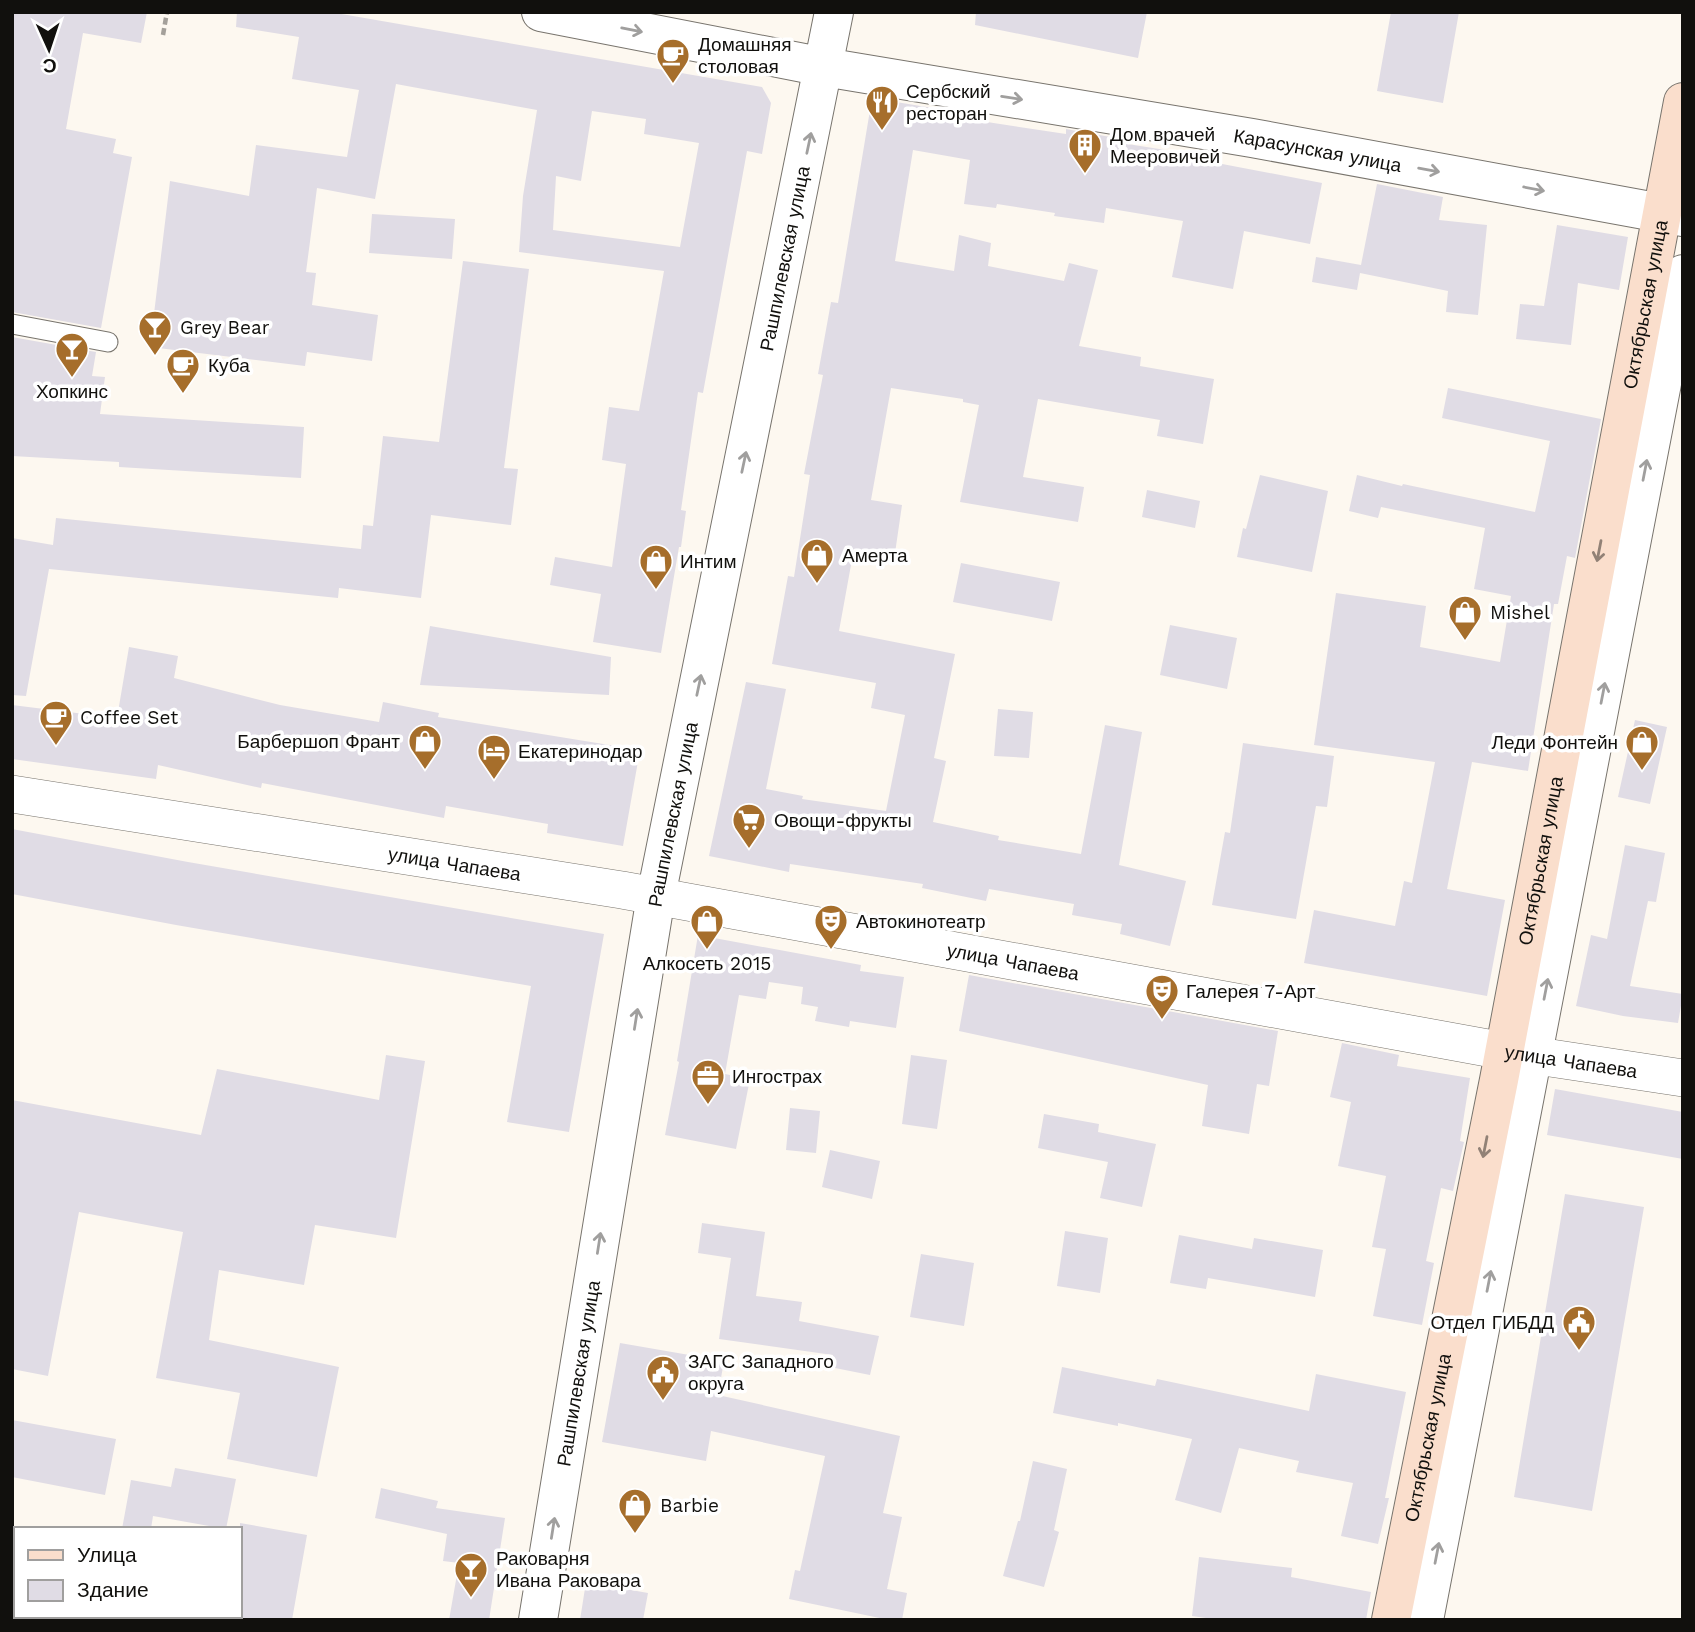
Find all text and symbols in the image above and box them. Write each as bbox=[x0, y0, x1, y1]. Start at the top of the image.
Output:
north arrow bbox=[14, 14, 84, 84]
one-way arrow bbox=[620, 24, 643, 37]
place label: Домашняя столовая bbox=[698, 33, 792, 78]
cafe icon: Домашняя столовая bbox=[654, 36, 692, 85]
text: С bbox=[42, 54, 57, 77]
place label: Сербский ресторан bbox=[906, 80, 991, 125]
restaurant icon: Сербский ресторан bbox=[863, 83, 901, 132]
one-way arrow bbox=[1000, 92, 1023, 105]
place label: Дом врачей Мееровичей bbox=[1110, 123, 1220, 168]
street label: Карасунская улица bbox=[1232, 124, 1404, 177]
building icon: Дом врачей Мееровичей bbox=[1066, 126, 1104, 175]
one-way arrow bbox=[803, 132, 816, 155]
street label: Рашпилевская улица bbox=[755, 163, 814, 353]
one-way arrow bbox=[1417, 164, 1440, 177]
one-way arrow bbox=[1522, 183, 1545, 196]
street label: Октябрьская улица bbox=[1618, 217, 1672, 391]
bar icon: Grey Bear bbox=[136, 308, 174, 357]
place label: Grey Bear bbox=[180, 316, 270, 339]
bar icon: Хопкинс bbox=[53, 330, 91, 379]
cafe icon: Куба bbox=[164, 346, 202, 395]
place label: Куба bbox=[208, 354, 250, 377]
place label: Хопкинс bbox=[36, 380, 108, 403]
one-way arrow bbox=[738, 451, 751, 474]
one-way arrow bbox=[1639, 459, 1653, 481]
shop icon: Амерта bbox=[798, 536, 836, 585]
one-way arrow bbox=[1592, 539, 1605, 562]
shop icon: Интим bbox=[637, 542, 675, 591]
place label: Амерта bbox=[842, 544, 908, 567]
place label: Интим bbox=[680, 550, 737, 573]
shop icon: Mishel bbox=[1446, 593, 1484, 642]
place label: Mishel bbox=[1490, 601, 1550, 624]
one-way arrow bbox=[692, 674, 706, 697]
one-way arrow bbox=[1596, 682, 1610, 705]
cafe icon: Coffee Set bbox=[37, 698, 75, 747]
place label: Coffee Set bbox=[80, 706, 178, 729]
street label: Рашпилевская улица bbox=[643, 719, 702, 908]
shop icon: Барбершоп Франт bbox=[406, 722, 444, 771]
shop icon: Леди Фонтейн bbox=[1623, 723, 1661, 772]
place label: Барбершоп Франт bbox=[237, 730, 400, 753]
place label: Леди Фонтейн bbox=[1492, 731, 1618, 754]
hotel icon: Екатеринодар bbox=[475, 732, 513, 781]
place label: Екатеринодар bbox=[518, 740, 643, 763]
street label: Октябрьская улица bbox=[1513, 774, 1568, 947]
supermarket icon: Овощи-фрукты bbox=[730, 801, 768, 850]
place label: Овощи-фрукты bbox=[774, 809, 912, 832]
street label: улица Чапаева bbox=[387, 842, 523, 885]
shop icon: Алкосеть 2015 bbox=[688, 902, 726, 951]
theatre icon: Автокинотеатр bbox=[812, 902, 850, 951]
place label: Автокинотеатр bbox=[856, 910, 985, 933]
street label: улица Чапаева bbox=[945, 938, 1081, 985]
place label: Алкосеть 2015 bbox=[643, 952, 771, 975]
theatre icon: Галерея 7-Арт bbox=[1143, 972, 1181, 1021]
one-way arrow bbox=[1540, 978, 1554, 1001]
place label: Галерея 7-Арт bbox=[1186, 980, 1316, 1003]
one-way arrow bbox=[630, 1008, 643, 1031]
street label: улица Чапаева bbox=[1503, 1040, 1640, 1083]
office icon: Ингострах bbox=[689, 1057, 727, 1106]
place label: Ингострах bbox=[732, 1065, 823, 1088]
one-way arrow bbox=[1478, 1135, 1492, 1158]
one-way arrow bbox=[593, 1232, 606, 1255]
one-way arrow bbox=[1483, 1270, 1497, 1293]
street label: Рашпилевская улица bbox=[552, 1278, 605, 1468]
public building icon: Отдел ГИБДД bbox=[1560, 1303, 1598, 1352]
place label: Отдел ГИБДД bbox=[1430, 1311, 1554, 1334]
place label: ЗАГС Западного округа bbox=[688, 1350, 834, 1395]
street label: Октябрьская улица bbox=[1399, 1351, 1456, 1524]
public building icon: ЗАГС Западного округа bbox=[644, 1353, 682, 1402]
shop icon: Barbie bbox=[616, 1486, 654, 1535]
place label: Barbie bbox=[660, 1494, 719, 1517]
one-way arrow bbox=[547, 1517, 560, 1540]
legend bbox=[14, 1527, 242, 1618]
text: Улица bbox=[77, 1542, 137, 1567]
one-way arrow bbox=[1430, 1542, 1444, 1565]
place label: Раковарня Ивана Раковара bbox=[496, 1547, 641, 1592]
bar icon: Раковарня Ивана Раковара bbox=[452, 1550, 490, 1599]
text: Здание bbox=[77, 1577, 149, 1602]

